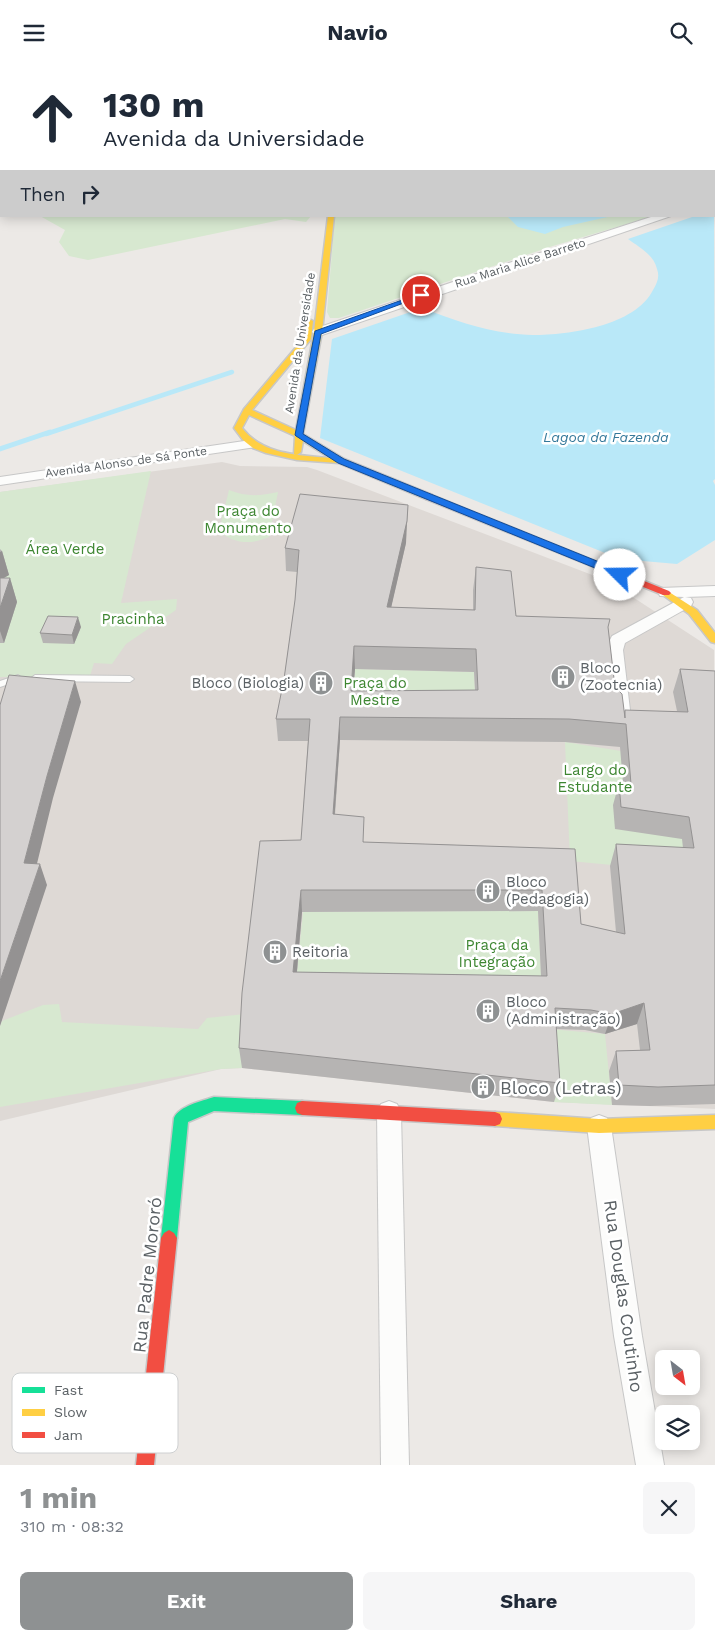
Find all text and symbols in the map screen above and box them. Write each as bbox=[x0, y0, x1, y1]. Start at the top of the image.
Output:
icon: menu bbox=[20, 19, 48, 47]
icon: search bbox=[667, 19, 695, 47]
text: Navio bbox=[327, 20, 388, 45]
text: 130 m bbox=[103, 84, 204, 126]
icon: ahead bbox=[20, 85, 85, 150]
text: Avenida da Universidade bbox=[103, 126, 365, 151]
icon: right bbox=[76, 180, 104, 208]
text: Then bbox=[20, 183, 66, 206]
street label: Rua Maria Alice Barreto bbox=[453, 235, 587, 291]
street label: Avenida da Universidade bbox=[282, 271, 318, 415]
pin bbox=[400, 274, 442, 316]
icon: arrive bbox=[407, 281, 435, 309]
water label: Lagoa da Fazenda bbox=[543, 429, 669, 445]
street label: Avenida Alonso de Sá Ponte bbox=[44, 444, 208, 480]
park label: Praça do Monumento bbox=[204, 502, 292, 537]
park label: Área Verde bbox=[26, 540, 104, 558]
position arrow bbox=[593, 548, 645, 600]
park label: Pracinha bbox=[101, 610, 165, 628]
place label: Bloco (Zootecnia) bbox=[580, 659, 662, 694]
building icon: Bloco (Zootecnia) bbox=[550, 664, 576, 690]
building icon: Bloco (Biologia) bbox=[308, 670, 334, 696]
place label: Bloco (Biologia) bbox=[191, 674, 304, 692]
park label: Praça do Mestre bbox=[343, 674, 407, 709]
park label: Largo do Estudante bbox=[557, 761, 633, 796]
place label: Bloco (Pedagogia) bbox=[506, 873, 589, 908]
building icon: Bloco (Pedagogia) bbox=[475, 878, 501, 904]
park label: Praça da Integração bbox=[459, 936, 535, 971]
building icon: Reitoria bbox=[262, 939, 288, 965]
place label: Reitoria bbox=[292, 943, 349, 961]
place label: Bloco (Administração) bbox=[506, 993, 621, 1028]
building icon: Bloco (Administração) bbox=[475, 998, 501, 1024]
building icon: Bloco (Letras) bbox=[470, 1074, 496, 1100]
place label: Bloco (Letras) bbox=[500, 1077, 622, 1098]
street label: Rua Padre Mororó bbox=[128, 1196, 166, 1354]
street label: Rua Douglas Coutinho bbox=[600, 1198, 648, 1394]
north arrow bbox=[655, 1350, 700, 1395]
map controls bbox=[655, 1350, 700, 1450]
legend bbox=[12, 1373, 178, 1453]
text: Fast bbox=[54, 1382, 83, 1398]
text: Slow bbox=[54, 1404, 87, 1420]
button: layers bbox=[655, 1405, 700, 1450]
text: Jam bbox=[54, 1427, 83, 1443]
text: 1 min bbox=[20, 1480, 97, 1515]
button: close bbox=[643, 1482, 695, 1534]
text: 310 m · 08:32 bbox=[20, 1517, 124, 1536]
button: Exit bbox=[20, 1572, 353, 1630]
button: Share bbox=[363, 1572, 695, 1630]

